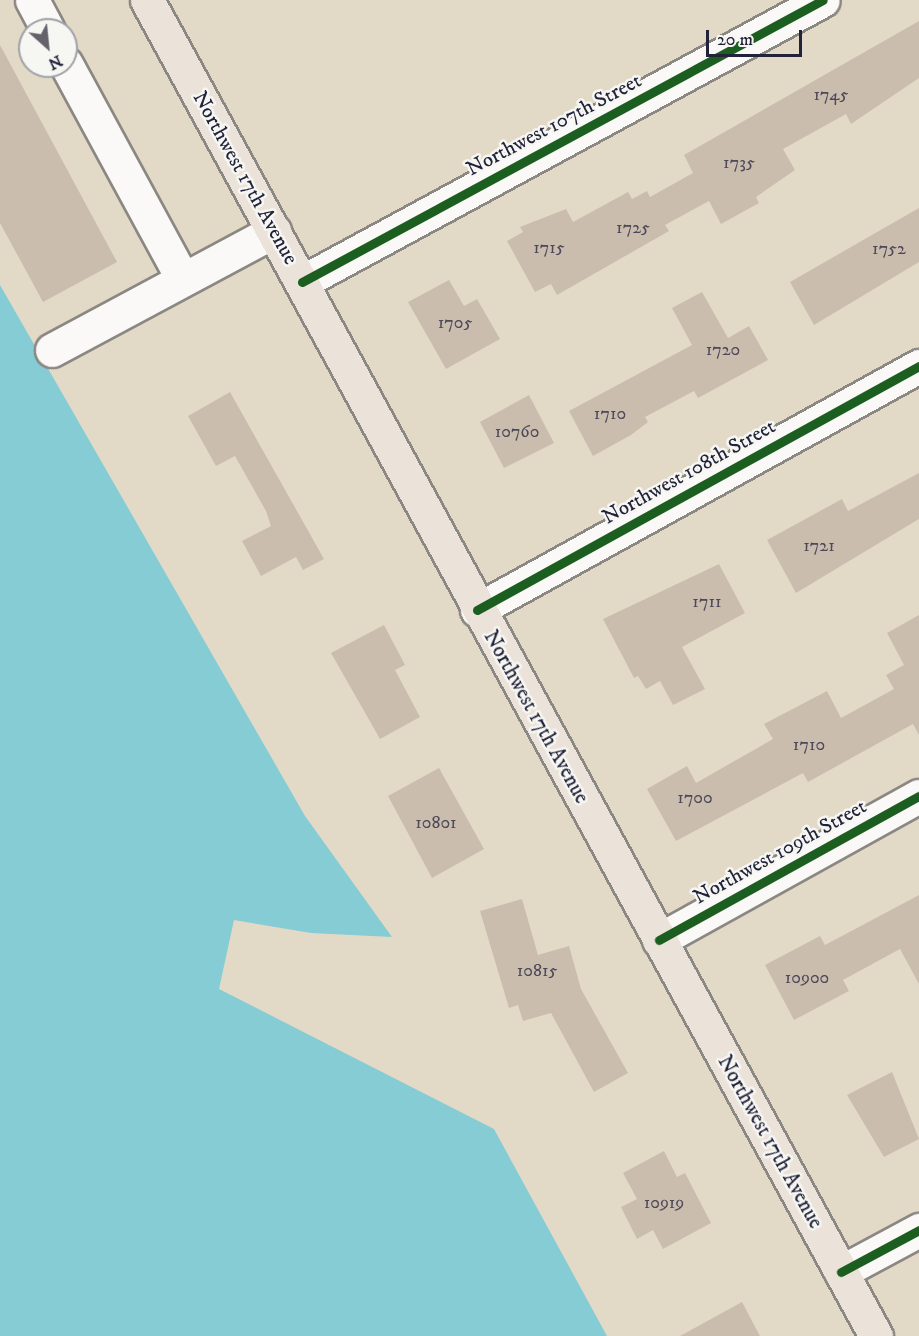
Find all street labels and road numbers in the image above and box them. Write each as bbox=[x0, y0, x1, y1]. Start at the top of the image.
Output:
street label: Northwest 107th Street bbox=[462, 68, 646, 182]
street label: Northwest 17th Avenue bbox=[187, 87, 303, 269]
street label: Northwest 108th Street bbox=[598, 414, 780, 530]
street label: Northwest 17th Avenue bbox=[478, 626, 594, 808]
street label: Northwest 109th Street bbox=[689, 794, 871, 910]
street label: Northwest 17th Avenue bbox=[712, 1051, 828, 1233]

